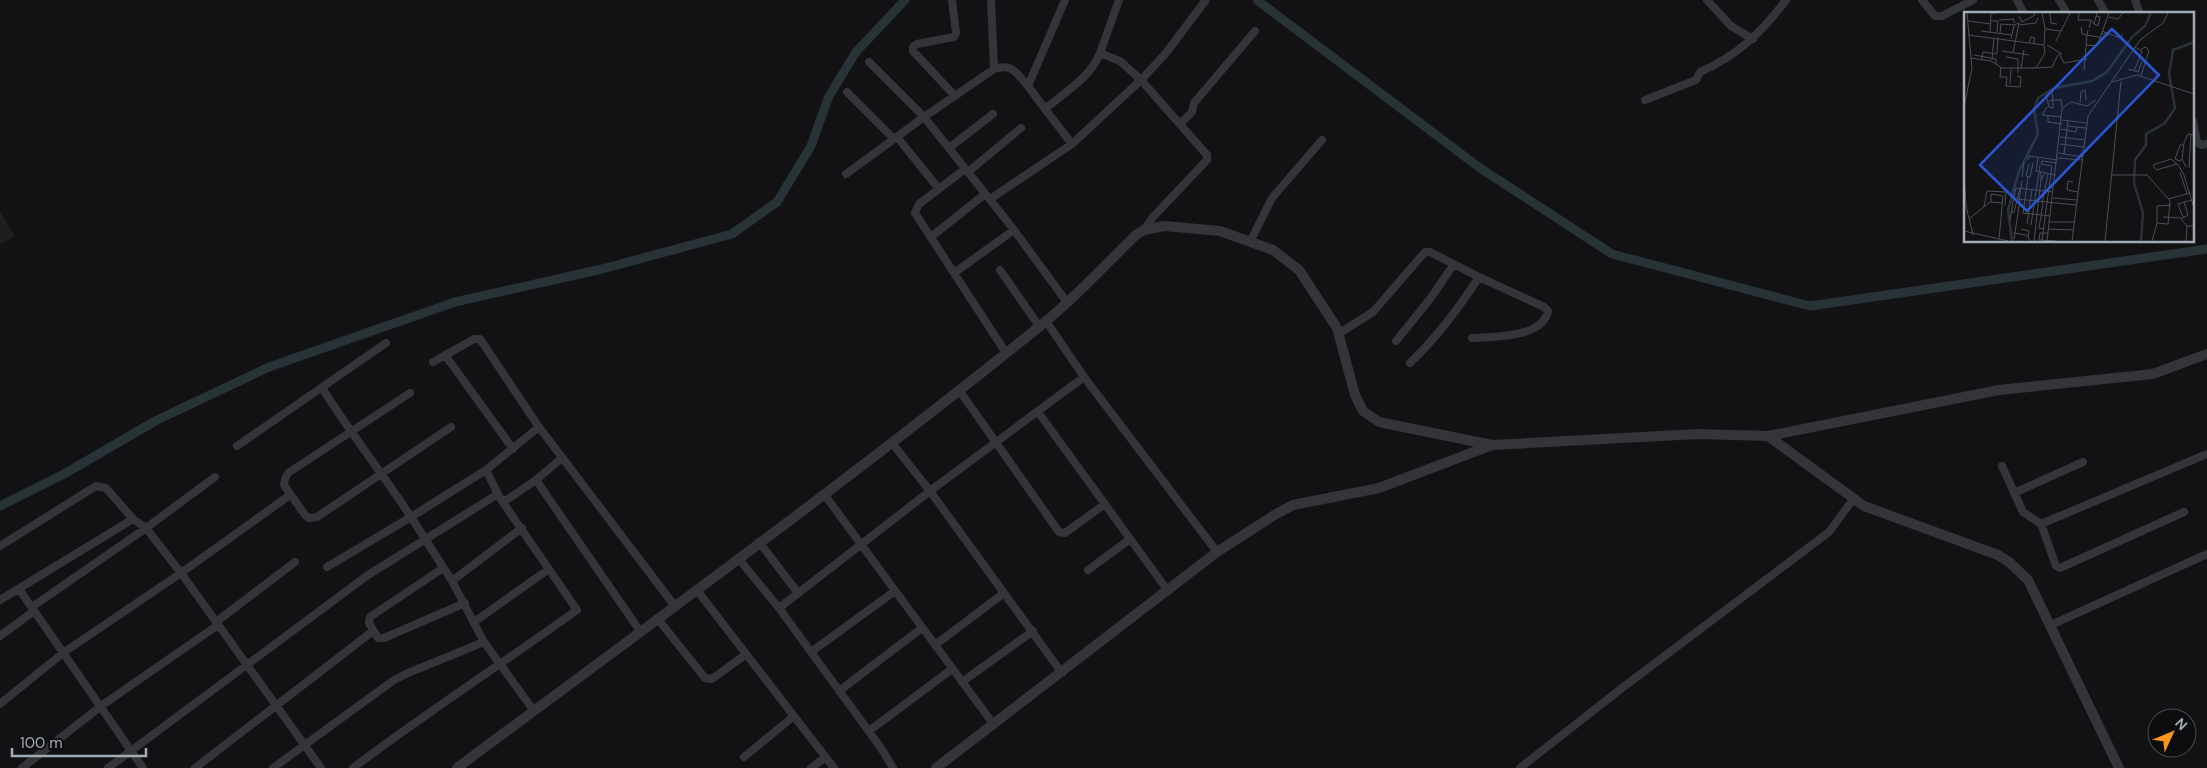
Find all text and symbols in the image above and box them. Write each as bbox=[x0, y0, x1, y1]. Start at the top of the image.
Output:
inset map bbox=[1964, 12, 2194, 242]
north arrow bbox=[2147, 708, 2197, 758]
text: N bbox=[2171, 714, 2191, 734]
scale bar bbox=[12, 726, 146, 758]
text: 100 m bbox=[20, 733, 63, 753]

